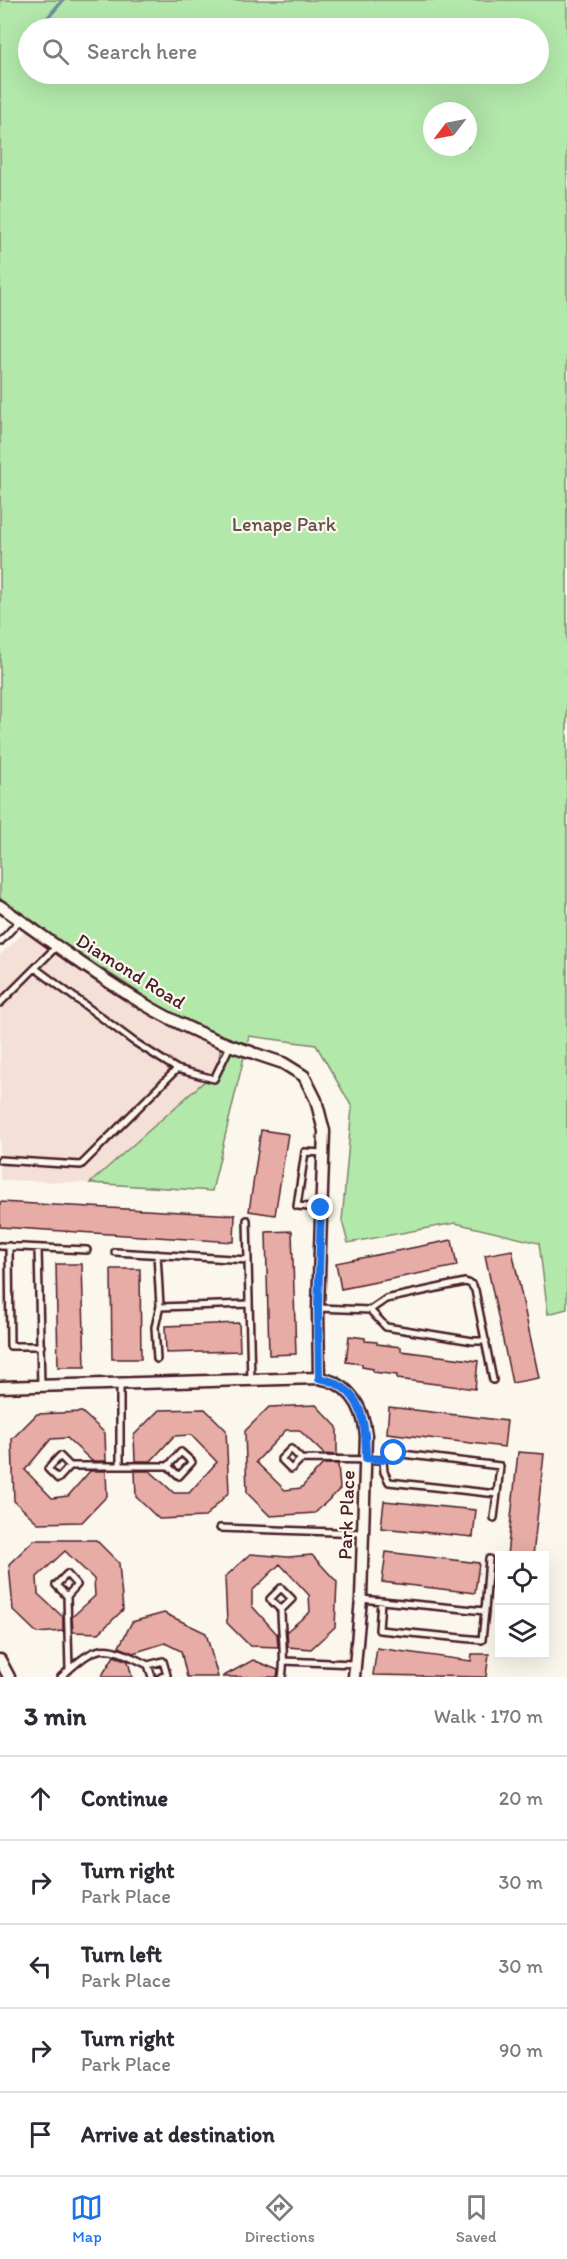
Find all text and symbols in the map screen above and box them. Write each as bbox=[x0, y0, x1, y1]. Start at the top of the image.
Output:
search box bbox=[18, 18, 549, 84]
icon: search bbox=[39, 35, 72, 68]
text: Search here bbox=[87, 38, 197, 65]
north arrow bbox=[423, 102, 477, 156]
park label: Lenape Park bbox=[232, 512, 337, 536]
street label: Diamond Road bbox=[72, 928, 190, 1014]
route end bbox=[307, 1194, 333, 1220]
route start bbox=[380, 1439, 406, 1465]
street label: Park Place bbox=[332, 1470, 360, 1560]
map controls bbox=[495, 1551, 549, 1659]
button: locate bbox=[495, 1551, 549, 1605]
button: layers bbox=[495, 1605, 549, 1659]
text: 3 min bbox=[24, 1700, 86, 1732]
text: Walk · 170 m bbox=[434, 1704, 543, 1728]
icon: ahead bbox=[24, 1782, 57, 1815]
text: Continue bbox=[81, 1785, 168, 1812]
text: 20 m bbox=[499, 1786, 543, 1810]
text: Turn right bbox=[81, 1857, 175, 1884]
icon: right bbox=[24, 1866, 57, 1899]
text: 30 m bbox=[498, 1870, 543, 1894]
text: Park Place bbox=[81, 1884, 171, 1908]
text: Turn left bbox=[81, 1941, 162, 1968]
icon: left bbox=[24, 1950, 57, 1983]
text: 30 m bbox=[498, 1954, 543, 1978]
text: Park Place bbox=[81, 1968, 171, 1992]
text: Turn right bbox=[81, 2025, 175, 2052]
icon: right bbox=[24, 2034, 57, 2067]
text: 90 m bbox=[499, 2038, 543, 2062]
text: Park Place bbox=[81, 2052, 171, 2076]
icon: arrive bbox=[24, 2118, 57, 2151]
text: Arrive at destination bbox=[81, 2121, 275, 2148]
tab: Map bbox=[70, 2191, 103, 2246]
tab: Directions bbox=[244, 2191, 315, 2246]
tab: Saved bbox=[456, 2191, 497, 2246]

